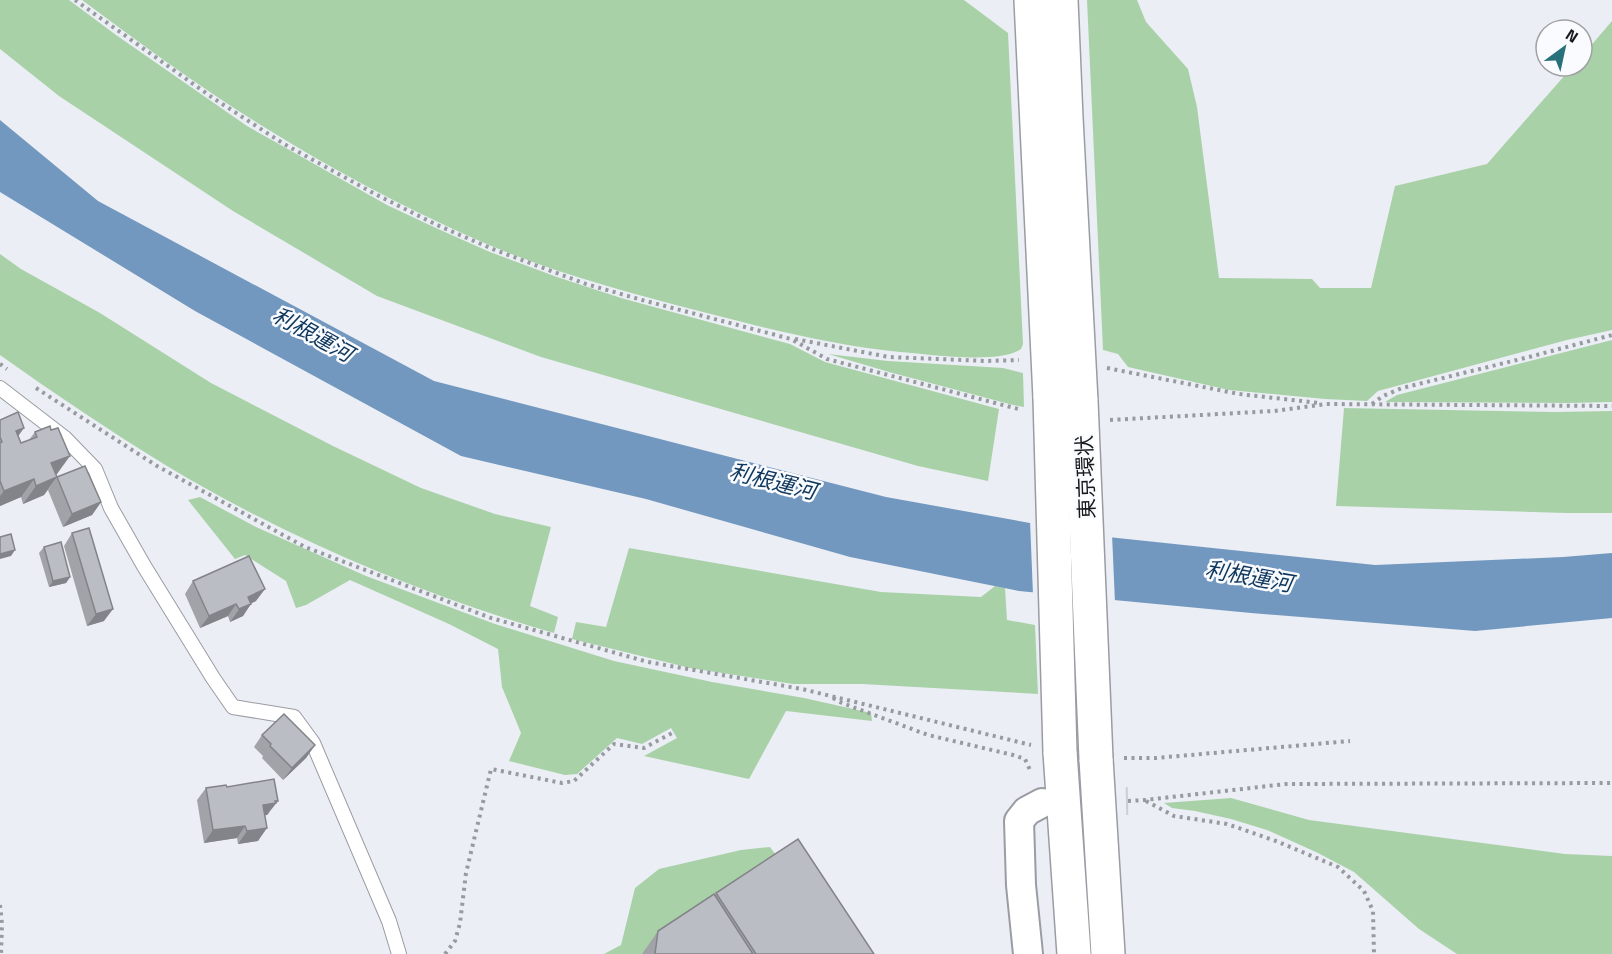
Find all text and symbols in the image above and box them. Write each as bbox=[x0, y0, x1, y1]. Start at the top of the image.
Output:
north arrow bbox=[1534, 18, 1594, 78]
text: N bbox=[1561, 22, 1583, 49]
water label: 利根運河 bbox=[266, 298, 363, 372]
street label: 東京環状 bbox=[1068, 434, 1102, 520]
water label: 利根運河 bbox=[726, 454, 824, 509]
water label: 利根運河 bbox=[1203, 552, 1299, 601]

